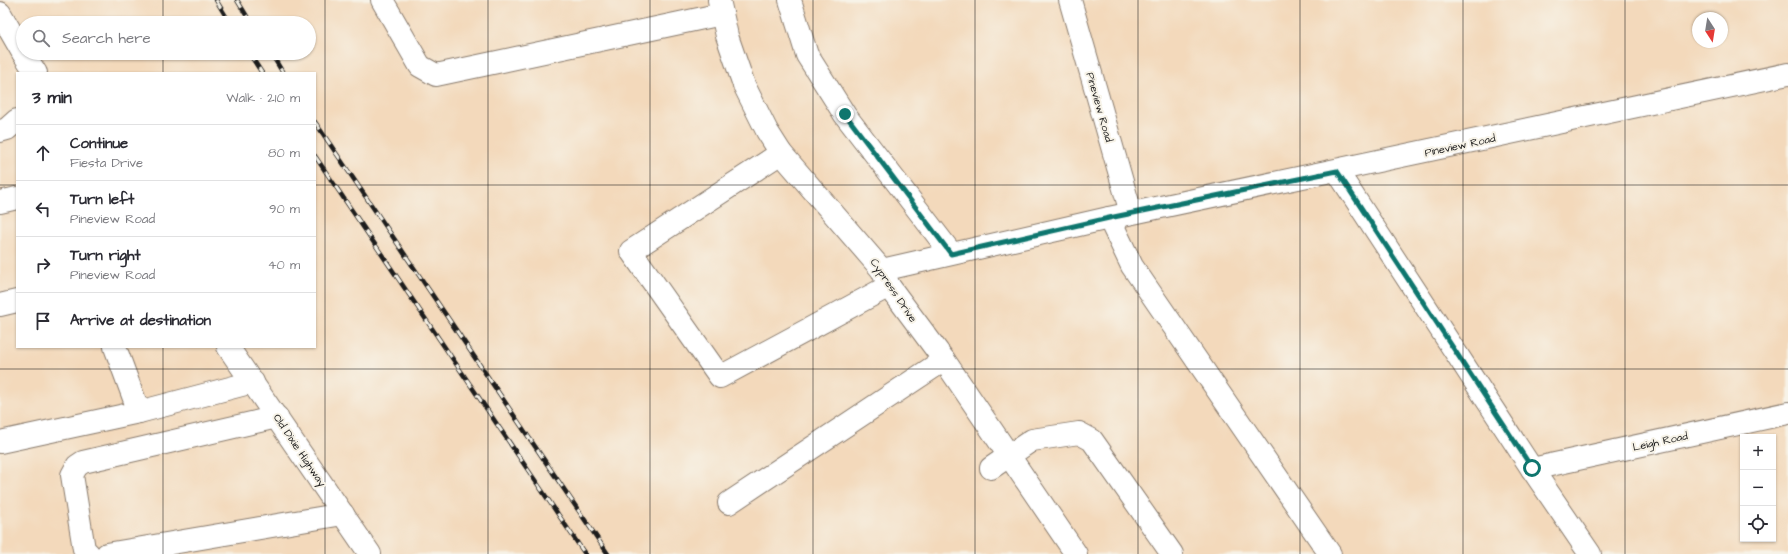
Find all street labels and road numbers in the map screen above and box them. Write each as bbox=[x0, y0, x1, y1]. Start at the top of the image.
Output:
street label: Pineview Road bbox=[1082, 70, 1117, 144]
street label: Pineview Road bbox=[1423, 131, 1497, 160]
street label: Cypress Drive bbox=[866, 255, 920, 326]
street label: Old Dixie Highway bbox=[269, 411, 330, 490]
street label: Leigh Road bbox=[1631, 428, 1690, 456]

